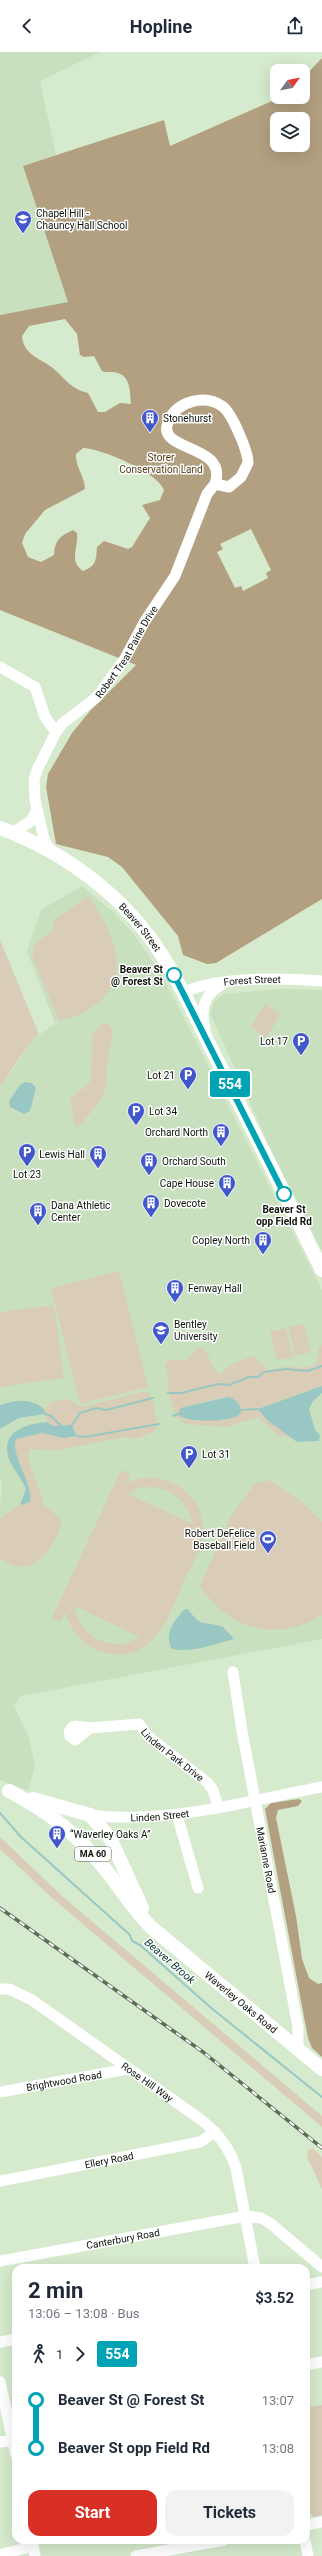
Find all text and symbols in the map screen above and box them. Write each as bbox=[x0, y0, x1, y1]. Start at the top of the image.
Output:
icon: back bbox=[16, 15, 38, 37]
icon: share bbox=[284, 15, 306, 37]
text: Hopline bbox=[130, 16, 192, 37]
north arrow bbox=[270, 64, 310, 104]
map controls bbox=[270, 64, 310, 152]
button: layers bbox=[270, 112, 310, 152]
place label: Chapel Hill - Chauncy Hall School bbox=[36, 208, 127, 231]
school or university icon: Chapel Hill - Chauncy Hall School bbox=[13, 209, 33, 234]
building icon: Stonehurst bbox=[140, 408, 160, 433]
place label: Stonehurst bbox=[163, 413, 211, 424]
park label: Storer Conservation Land bbox=[119, 452, 203, 475]
street label: Robert Treat Paine Drive bbox=[93, 604, 160, 700]
street label: Beaver Street bbox=[117, 901, 163, 954]
place label: Beaver St @ Forest St bbox=[111, 964, 164, 987]
marker: Beaver St @ Forest St bbox=[166, 967, 182, 983]
street label: Forest Street bbox=[223, 974, 281, 988]
parking icon: Lot 17 bbox=[291, 1031, 311, 1056]
place label: Lot 17 bbox=[260, 1036, 288, 1047]
parking icon: Lot 21 bbox=[178, 1065, 198, 1090]
place label: Lot 21 bbox=[147, 1070, 175, 1081]
line badge: 554 bbox=[207, 1071, 253, 1097]
text: 554 bbox=[218, 1076, 242, 1092]
parking icon: Lot 34 bbox=[126, 1101, 146, 1126]
place label: Lot 34 bbox=[149, 1106, 177, 1117]
building icon: Orchard North bbox=[211, 1122, 231, 1147]
place label: Orchard North bbox=[145, 1127, 208, 1138]
parking icon: Lot 23 bbox=[17, 1142, 37, 1167]
building icon: Lewis Hall bbox=[88, 1144, 108, 1169]
place label: Lewis Hall bbox=[39, 1149, 85, 1160]
building icon: Orchard South bbox=[139, 1151, 159, 1176]
place label: Orchard South bbox=[162, 1156, 226, 1167]
place label: Lot 23 bbox=[13, 1169, 41, 1180]
building icon: Cape House bbox=[217, 1173, 237, 1198]
place label: Cape House bbox=[160, 1178, 214, 1189]
marker: Beaver St opp Field Rd bbox=[276, 1186, 292, 1202]
building icon: Dovecote bbox=[141, 1193, 161, 1218]
place label: Dovecote bbox=[164, 1198, 206, 1209]
place label: Dana Athletic Center bbox=[51, 1200, 110, 1223]
building icon: Dana Athletic Center bbox=[28, 1201, 48, 1226]
place label: Beaver St opp Field Rd bbox=[256, 1204, 312, 1227]
building icon: Copley North bbox=[253, 1230, 273, 1255]
place label: Copley North bbox=[192, 1235, 250, 1246]
building icon: Fenway Hall bbox=[165, 1278, 185, 1303]
place label: Fenway Hall bbox=[188, 1283, 242, 1294]
place label: Bentley University bbox=[174, 1319, 218, 1342]
school or university icon: Bentley University bbox=[151, 1320, 171, 1345]
parking icon: Lot 31 bbox=[179, 1444, 199, 1469]
place label: Lot 31 bbox=[202, 1449, 230, 1460]
place label: Robert DeFelice Baseball Field bbox=[185, 1528, 255, 1551]
sports icon: Robert DeFelice Baseball Field bbox=[258, 1529, 278, 1554]
street label: Linden Park Drive bbox=[139, 1727, 206, 1784]
street label: Linden Street bbox=[130, 1808, 190, 1823]
building icon: “Waverley Oaks A” bbox=[47, 1824, 67, 1849]
street label: Marianne Road bbox=[254, 1826, 278, 1894]
place label: “Waverley Oaks A” bbox=[70, 1829, 151, 1840]
road number: MA 60 bbox=[75, 1847, 111, 1861]
water label: Beaver Brook bbox=[142, 1936, 198, 1987]
street label: Waverley Oaks Road bbox=[203, 1969, 279, 2035]
street label: Rose Hill Way bbox=[119, 2060, 175, 2104]
street label: Brightwood Road bbox=[25, 2069, 103, 2093]
street label: Ellery Road bbox=[84, 2150, 134, 2170]
street label: Canterbury Road bbox=[86, 2227, 161, 2251]
text: 2 min bbox=[28, 2278, 83, 2303]
text: $3.52 bbox=[255, 2289, 294, 2307]
text: 13:06 – 13:08 · Bus bbox=[28, 2306, 140, 2321]
icon: walk bbox=[28, 2343, 50, 2365]
icon: forward bbox=[69, 2343, 91, 2365]
text: 554 bbox=[105, 2346, 129, 2362]
text: 1 bbox=[56, 2347, 63, 2362]
text: Beaver St @ Forest St bbox=[58, 2391, 204, 2409]
text: 13:07 bbox=[262, 2393, 294, 2408]
text: Beaver St opp Field Rd bbox=[58, 2439, 210, 2457]
text: 13:08 bbox=[262, 2441, 294, 2456]
button: Start bbox=[28, 2490, 157, 2536]
button: Tickets bbox=[165, 2490, 294, 2536]

